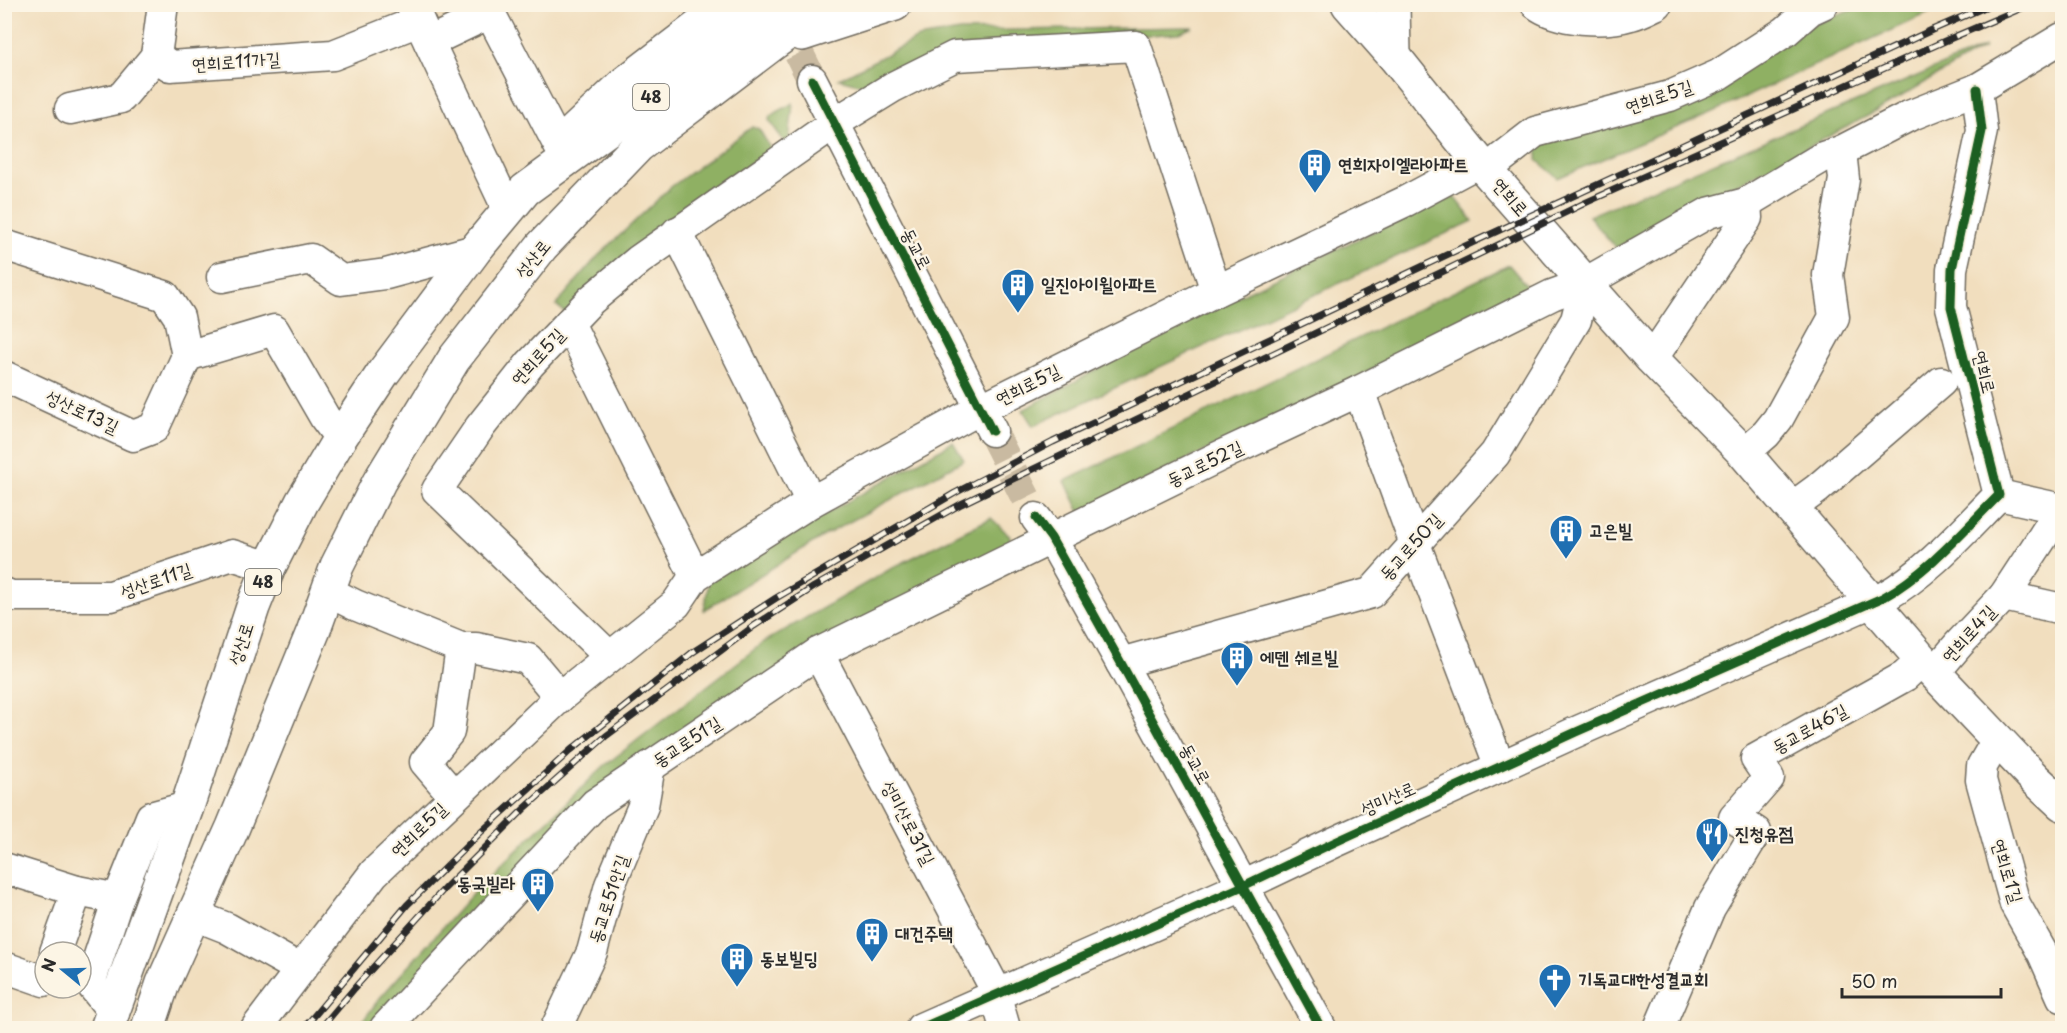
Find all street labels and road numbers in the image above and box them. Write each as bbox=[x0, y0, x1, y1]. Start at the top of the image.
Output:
street label: 연희로11가길 bbox=[191, 44, 282, 77]
street label: 연희로5길 bbox=[1621, 71, 1696, 120]
road number: 48 bbox=[633, 84, 669, 110]
street label: 연희로 bbox=[1487, 171, 1536, 221]
street label: 동교로 bbox=[895, 223, 939, 274]
street label: 성산로 bbox=[508, 233, 556, 283]
street label: 연희로5길 bbox=[504, 321, 571, 391]
street label: 연희로 bbox=[1967, 347, 2004, 396]
street label: 연희로5길 bbox=[990, 356, 1065, 411]
street label: 성산로13길 bbox=[42, 382, 124, 440]
street label: 동교로52길 bbox=[1162, 432, 1247, 493]
street label: 동교로50길 bbox=[1372, 506, 1448, 586]
street label: 성산로11길 bbox=[116, 555, 195, 604]
road number: 48 bbox=[245, 569, 281, 595]
street label: 연희로4길 bbox=[1934, 598, 2002, 668]
street label: 성산로 bbox=[220, 619, 259, 668]
street label: 동교로46길 bbox=[1767, 696, 1852, 759]
street label: 동교로51길 bbox=[646, 708, 726, 773]
street label: 동교로 bbox=[1174, 738, 1219, 789]
street label: 성미산로 bbox=[1355, 774, 1419, 822]
street label: 성미산로31길 bbox=[876, 775, 943, 870]
street label: 연희로5길 bbox=[384, 795, 453, 863]
street label: 연희로1길 bbox=[1986, 835, 2031, 907]
street label: 동교로51안길 bbox=[581, 850, 635, 946]

